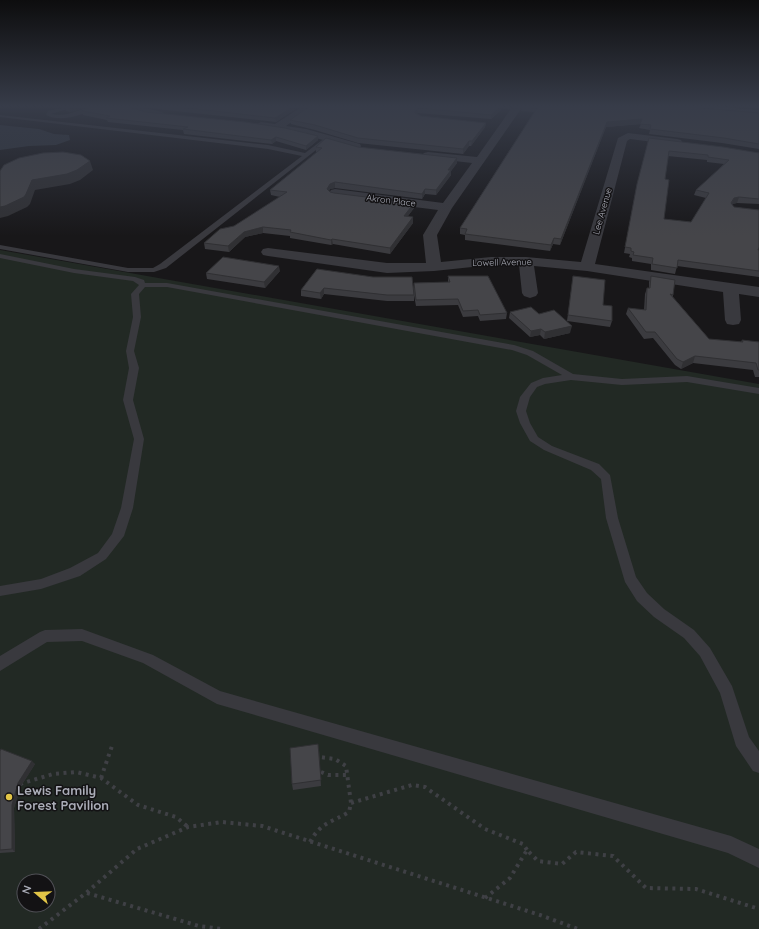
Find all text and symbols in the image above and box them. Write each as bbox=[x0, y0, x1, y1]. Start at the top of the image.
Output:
street label: Lee Avenue bbox=[590, 186, 614, 236]
street label: Akron Place bbox=[366, 192, 416, 208]
street label: Lowell Avenue bbox=[472, 256, 532, 268]
place label: Lewis Family Forest Pavilion bbox=[17, 782, 109, 813]
marker: Lewis Family Forest Pavilion bbox=[4, 792, 14, 802]
north arrow bbox=[16, 873, 56, 913]
text: N bbox=[19, 884, 34, 896]

